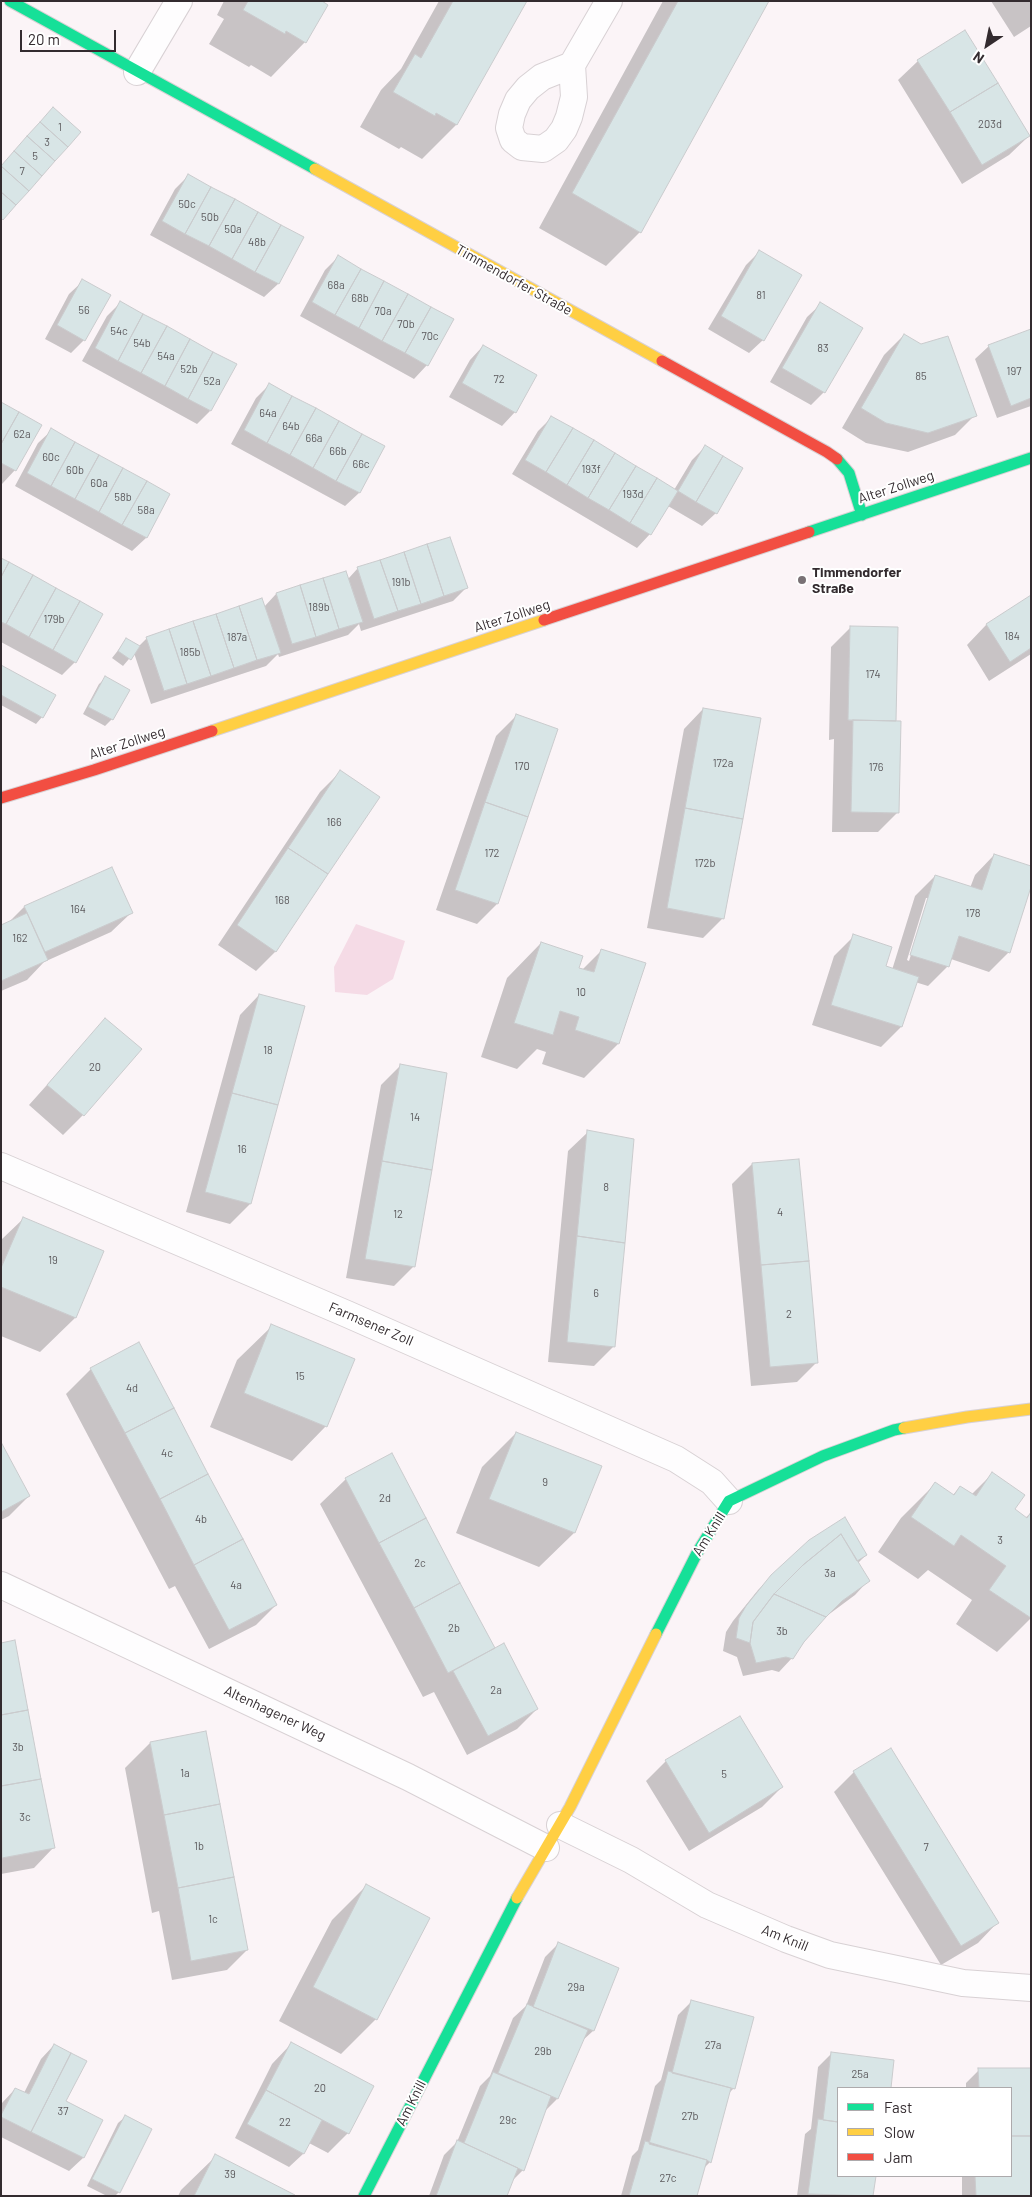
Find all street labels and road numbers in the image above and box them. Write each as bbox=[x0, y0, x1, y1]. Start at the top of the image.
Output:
street label: Timmendorfer Straße bbox=[453, 241, 575, 319]
street label: Alter Zollweg bbox=[856, 467, 936, 507]
street label: Alter Zollweg bbox=[472, 596, 552, 636]
street label: Alter Zollweg bbox=[87, 723, 167, 763]
street label: Farmsener Zoll bbox=[326, 1299, 416, 1349]
street label: Am Knill bbox=[689, 1509, 729, 1559]
street label: Altenhagener Weg bbox=[221, 1682, 329, 1744]
street label: Am Knill bbox=[759, 1921, 811, 1955]
street label: Am Knill bbox=[392, 2077, 430, 2129]

